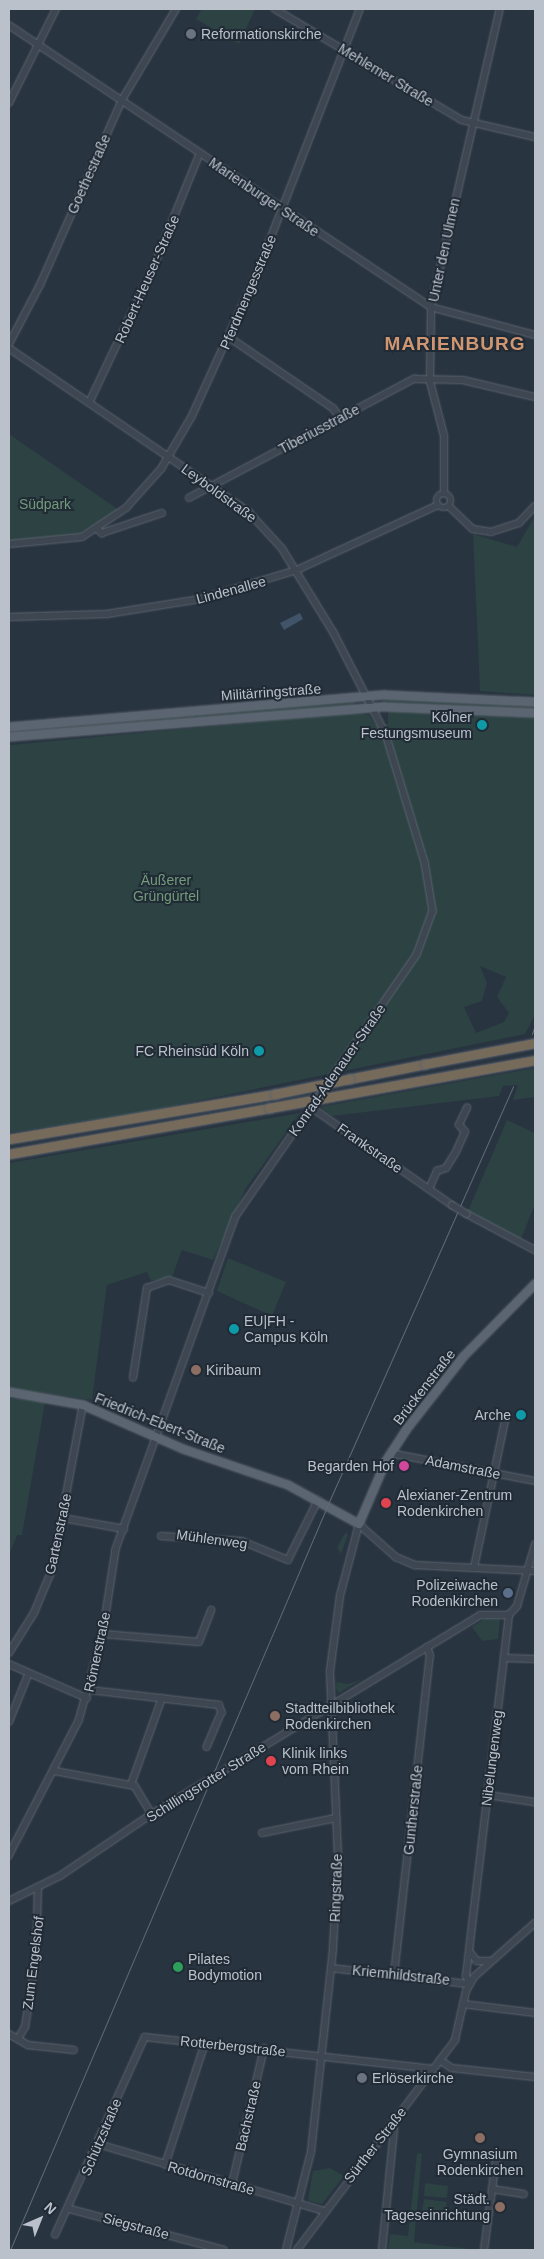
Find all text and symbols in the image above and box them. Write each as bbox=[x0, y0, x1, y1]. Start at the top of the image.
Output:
place label: Reformationskirche bbox=[201, 26, 322, 42]
marker: Reformationskirche bbox=[185, 28, 197, 40]
street label: Mehlemer Straße bbox=[335, 40, 437, 110]
street label: Goethestraße bbox=[64, 131, 114, 217]
street label: Marienburger Straße bbox=[206, 154, 322, 240]
street label: Unter den Ulmen bbox=[425, 196, 463, 304]
street label: Robert-Heuser-Straße bbox=[111, 212, 183, 346]
street label: Pferdmengesstraße bbox=[216, 232, 280, 352]
district label: MARIENBURG bbox=[383, 333, 527, 355]
street label: Tiberiusstraße bbox=[276, 401, 362, 457]
street label: Leyboldstraße bbox=[178, 460, 260, 526]
park label: Südpark bbox=[19, 496, 71, 512]
street label: Lindenallee bbox=[194, 573, 268, 607]
street label: Militärringstraße bbox=[220, 680, 322, 704]
place label: Kölner Festungsmuseum bbox=[361, 709, 472, 742]
marker: Kölner Festungsmuseum bbox=[476, 719, 488, 731]
park label: Äußerer Grüngürtel bbox=[133, 872, 199, 904]
street label: Konrad-Adenauer-Straße bbox=[285, 1001, 389, 1139]
place label: FC Rheinsüd Köln bbox=[135, 1043, 249, 1059]
marker: FC Rheinsüd Köln bbox=[253, 1045, 265, 1057]
street label: Frankstraße bbox=[334, 1119, 406, 1177]
place label: EU|FH - Campus Köln bbox=[244, 1313, 328, 1345]
marker: EU|FH - Campus Köln bbox=[228, 1323, 240, 1335]
street label: Brückenstraße bbox=[389, 1346, 459, 1428]
place label: Kiribaum bbox=[206, 1362, 261, 1378]
marker: Kiribaum bbox=[190, 1364, 202, 1376]
street label: Friedrich-Ebert-Straße bbox=[92, 1389, 228, 1457]
place label: Arche bbox=[474, 1407, 511, 1423]
marker: Arche bbox=[515, 1409, 527, 1421]
street label: Adamstraße bbox=[424, 1451, 502, 1483]
place label: Begarden Hof bbox=[308, 1458, 394, 1474]
marker: Begarden Hof bbox=[398, 1460, 410, 1472]
place label: Alexianer-Zentrum Rodenkirchen bbox=[397, 1487, 512, 1520]
street label: Gartenstraße bbox=[41, 1492, 75, 1576]
marker: Alexianer-Zentrum Rodenkirchen bbox=[379, 1496, 393, 1510]
street label: Mühlenweg bbox=[175, 1526, 249, 1552]
place label: Polizeiwache Rodenkirchen bbox=[412, 1577, 498, 1610]
marker: Polizeiwache Rodenkirchen bbox=[502, 1587, 514, 1599]
street label: Römerstraße bbox=[80, 1610, 114, 1694]
place label: Stadtteilbibliothek Rodenkirchen bbox=[285, 1700, 395, 1732]
street label: Nibelungenweg bbox=[478, 1709, 506, 1807]
marker: Stadtteilbibliothek Rodenkirchen bbox=[269, 1710, 281, 1722]
street label: Schillingsrotter Straße bbox=[143, 1738, 269, 1826]
place label: Klinik links vom Rhein bbox=[282, 1745, 349, 1778]
marker: Klinik links vom Rhein bbox=[264, 1754, 278, 1768]
street label: Guntherstraße bbox=[400, 1764, 426, 1856]
street label: Ringstraße bbox=[326, 1853, 346, 1923]
street label: Zum Engelshof bbox=[19, 1915, 47, 2011]
place label: Pilates Bodymotion bbox=[188, 1951, 262, 1984]
marker: Pilates Bodymotion bbox=[172, 1961, 184, 1973]
street label: Kriemhildstraße bbox=[351, 1962, 451, 1988]
street label: Rotterbergstraße bbox=[180, 2032, 286, 2060]
place label: Erlöserkirche bbox=[372, 2070, 454, 2086]
marker: Erlöserkirche bbox=[356, 2072, 368, 2084]
street label: Bachstraße bbox=[232, 2079, 264, 2153]
street label: Schützstraße bbox=[77, 2096, 125, 2178]
street label: Sürther Straße bbox=[340, 2104, 410, 2186]
marker: Gymnasium Rodenkirchen bbox=[474, 2132, 486, 2144]
place label: Gymnasium Rodenkirchen bbox=[437, 2146, 523, 2178]
street label: Rotdornstraße bbox=[166, 2158, 256, 2198]
place label: Städt. Tageseinrichtung bbox=[384, 2191, 490, 2224]
north arrow bbox=[15, 2194, 65, 2244]
text: N bbox=[41, 2199, 60, 2217]
marker: Städt. Tageseinrichtung bbox=[494, 2201, 506, 2213]
street label: Siegstraße bbox=[101, 2209, 171, 2243]

